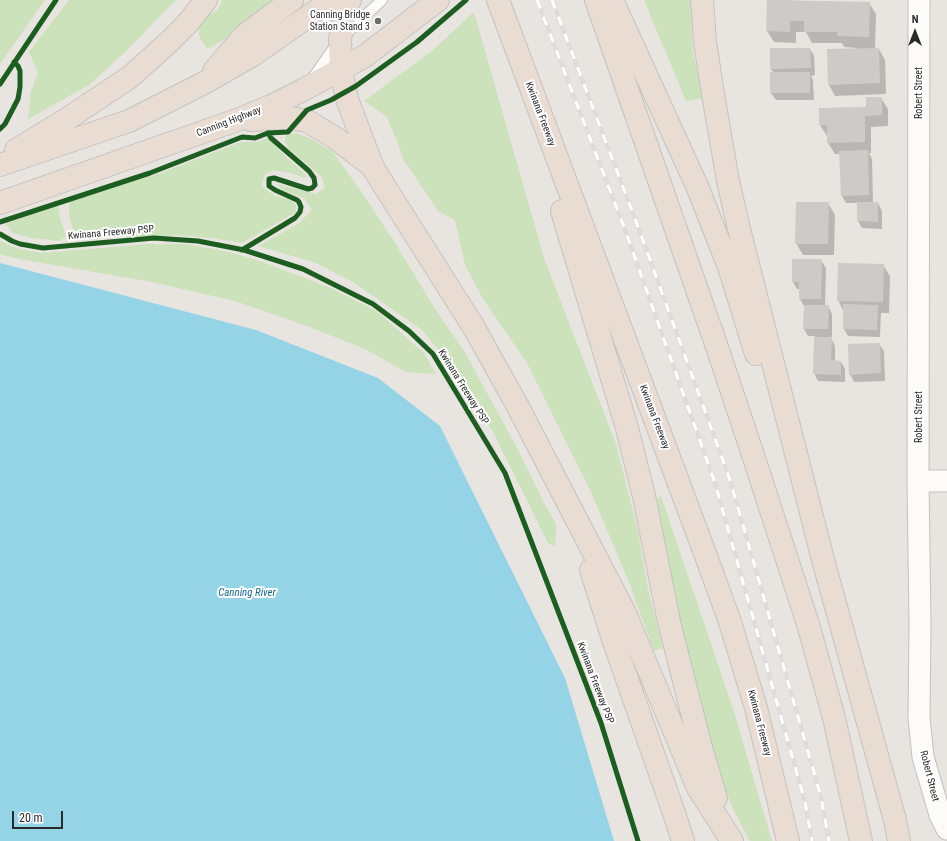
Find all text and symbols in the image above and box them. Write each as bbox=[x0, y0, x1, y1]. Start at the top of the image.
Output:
place label: Canning Bridge Station Stand 3 bbox=[310, 9, 370, 32]
north arrow bbox=[895, 12, 935, 52]
text: N bbox=[912, 13, 918, 26]
marker: Canning Bridge Station Stand 3 bbox=[373, 16, 383, 26]
street label: Robert Street bbox=[913, 67, 925, 119]
street label: Kwinana Freeway bbox=[522, 80, 558, 148]
street label: Canning Highway bbox=[195, 104, 263, 140]
street label: Kwinana Freeway PSP bbox=[67, 223, 155, 243]
street label: Kwinana Freeway PSP bbox=[435, 347, 491, 427]
street label: Kwinana Freeway bbox=[636, 383, 672, 451]
street label: Robert Street bbox=[913, 391, 925, 443]
water label: Canning River bbox=[218, 586, 276, 600]
street label: Kwinana Freeway PSP bbox=[574, 640, 616, 726]
street label: Kwinana Freeway bbox=[744, 689, 774, 757]
street label: Robert Street bbox=[917, 749, 941, 803]
scale bar bbox=[14, 803, 65, 829]
text: 20 m bbox=[19, 811, 43, 825]

